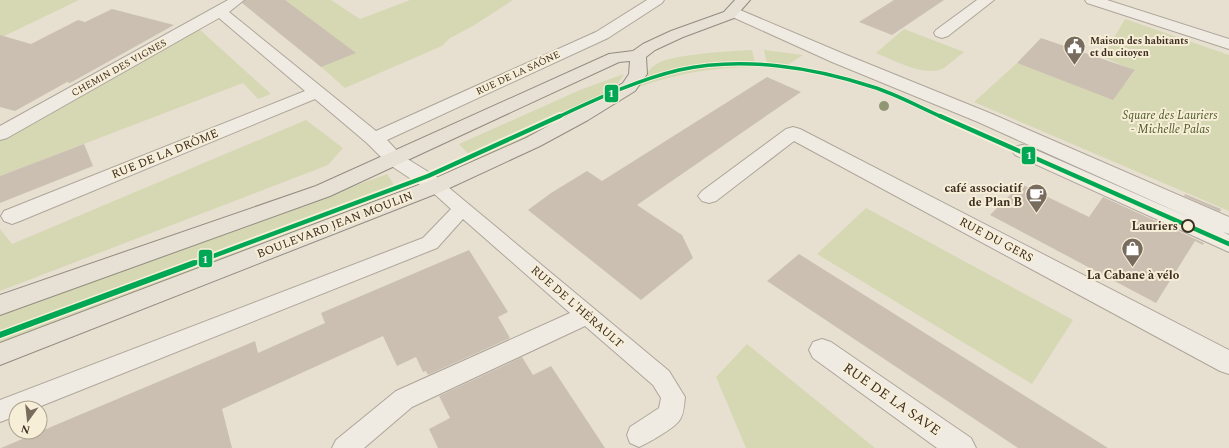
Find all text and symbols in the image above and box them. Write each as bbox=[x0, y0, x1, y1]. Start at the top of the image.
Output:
place label: Maison des habitants et du citoyen bbox=[1090, 33, 1188, 61]
public building icon: Maison des habitants et du citoyen bbox=[1062, 34, 1088, 67]
street label: CHEMIN DES VIGNES bbox=[68, 35, 170, 101]
street label: RUE DE LA SAÔNE bbox=[473, 46, 563, 100]
line badge: 1 bbox=[604, 84, 619, 103]
text: 1 bbox=[608, 85, 614, 102]
park label: Square des Lauriers - Michelle Palas bbox=[1123, 106, 1218, 139]
street label: RUE DE LA DRÔME bbox=[109, 124, 221, 184]
line badge: 1 bbox=[1021, 146, 1036, 165]
text: 1 bbox=[1026, 147, 1032, 164]
place label: café associatif de Plan B bbox=[944, 179, 1024, 212]
cafe icon: café associatif de Plan B bbox=[1024, 182, 1050, 215]
street label: BOULEVARD JEAN MOULIN bbox=[254, 186, 416, 264]
street label: RUE DU GERS bbox=[956, 212, 1036, 268]
place label: Lauriers bbox=[1132, 217, 1178, 236]
marker: Lauriers bbox=[1181, 219, 1195, 233]
shop icon: La Cabane à vélo bbox=[1120, 235, 1146, 268]
line badge: 1 bbox=[198, 249, 213, 268]
text: 1 bbox=[202, 251, 208, 268]
street label: RUE DE L'HÉRAULT bbox=[526, 261, 628, 353]
place label: La Cabane à vélo bbox=[1087, 266, 1180, 285]
street label: RUE DE LA SAVE bbox=[839, 357, 945, 441]
north arrow bbox=[8, 400, 48, 440]
text: N bbox=[19, 420, 32, 439]

